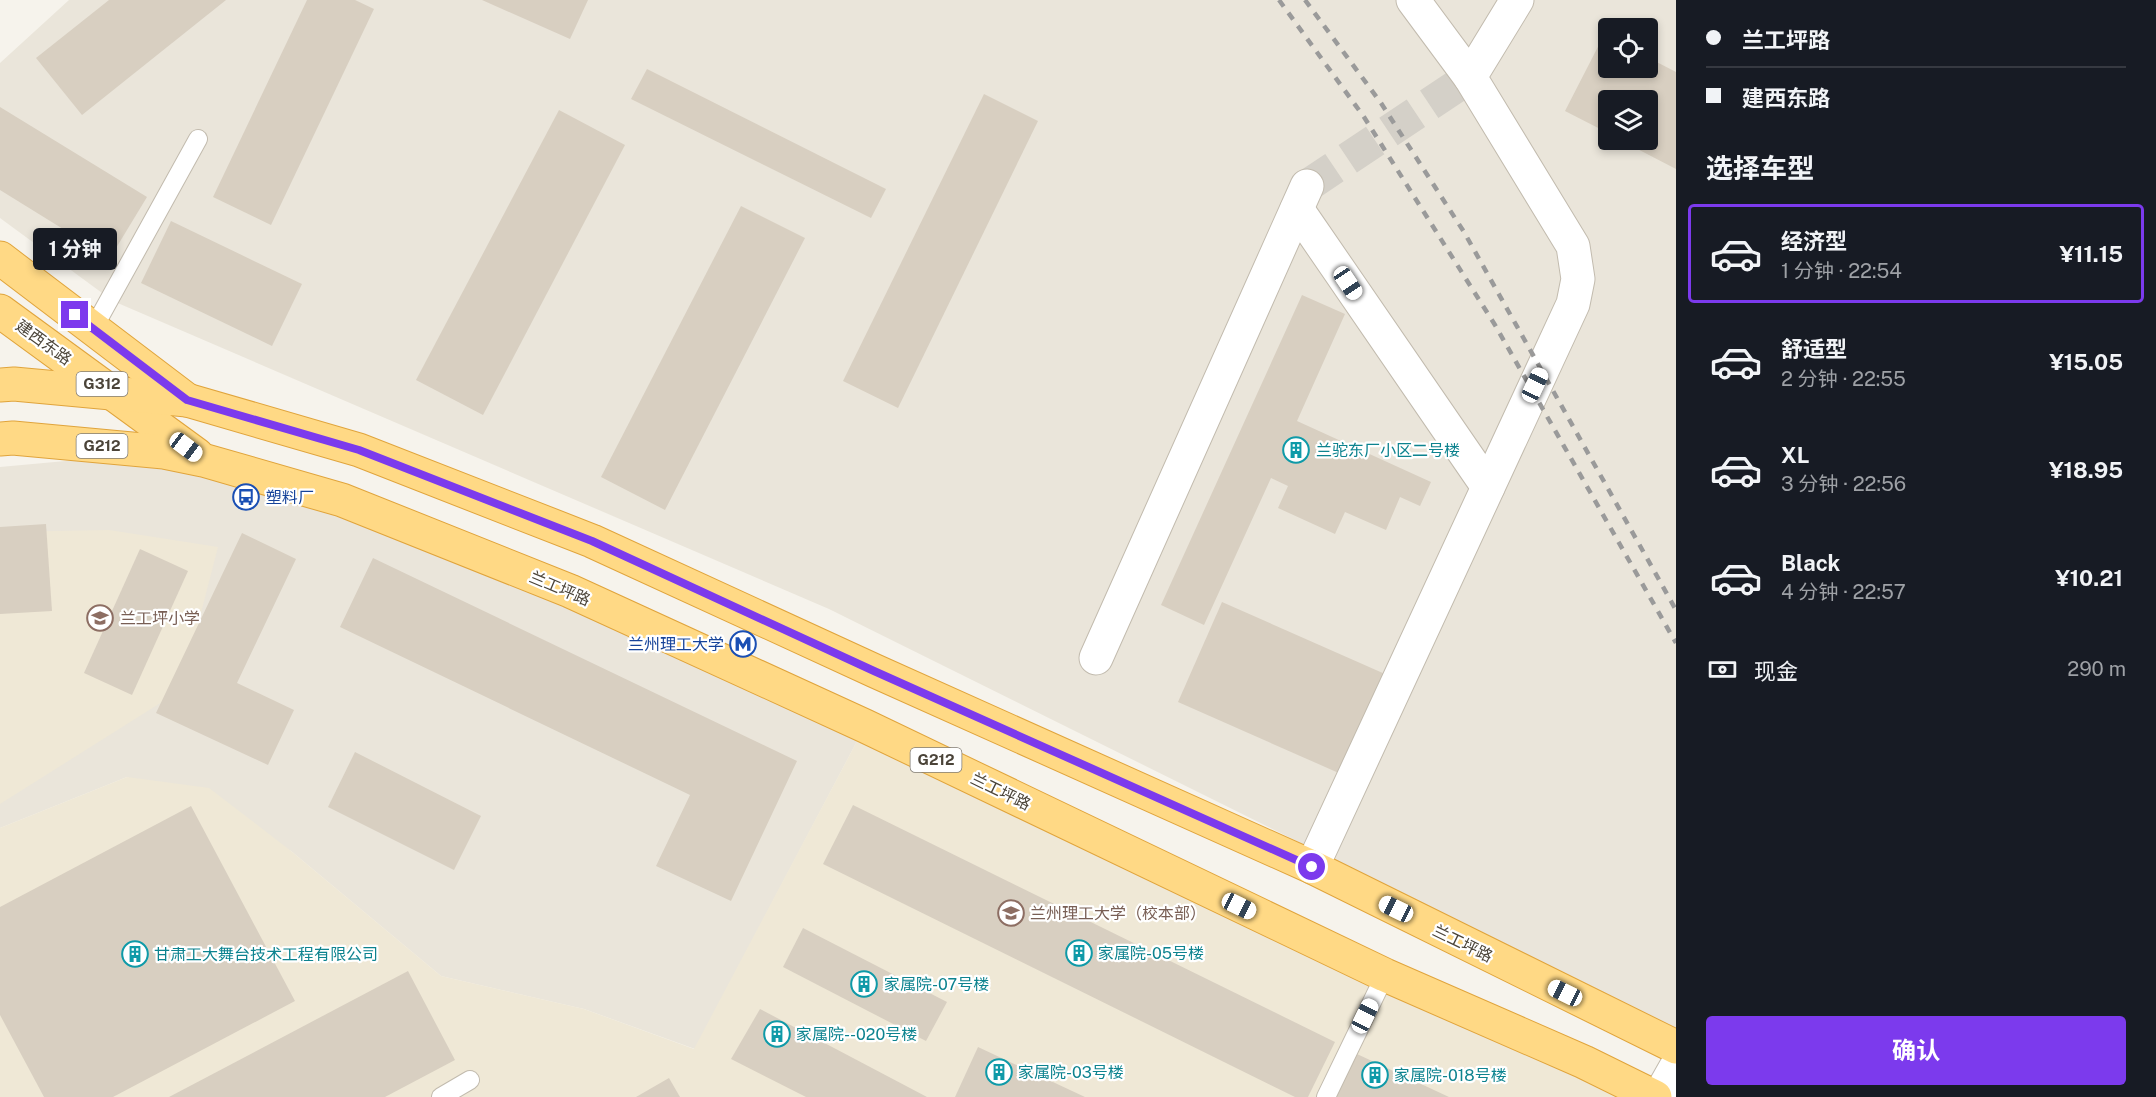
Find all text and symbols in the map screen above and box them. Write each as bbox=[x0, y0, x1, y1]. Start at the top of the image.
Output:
map controls bbox=[1598, 18, 1658, 150]
button: locate bbox=[1598, 18, 1658, 78]
text: 兰工坪路 bbox=[1742, 27, 1830, 53]
text: 建西东路 bbox=[1742, 85, 1830, 111]
button: layers bbox=[1598, 90, 1658, 150]
text: 选择车型 bbox=[1706, 152, 1814, 184]
icon: car bbox=[1709, 227, 1763, 281]
callout: 1 分钟 bbox=[33, 228, 117, 270]
text: 经济型 bbox=[1781, 228, 1847, 254]
text: 1 分钟 bbox=[48, 237, 102, 261]
text: ¥11.15 bbox=[2059, 241, 2123, 267]
text: 1 分钟 · 22:54 bbox=[1781, 259, 1902, 283]
car bbox=[1330, 263, 1366, 303]
route end bbox=[61, 301, 88, 328]
street label: 建西东路 bbox=[12, 316, 75, 369]
icon: car bbox=[1709, 335, 1763, 389]
text: 舒适型 bbox=[1781, 336, 1847, 362]
text: ¥15.05 bbox=[2049, 349, 2123, 375]
car bbox=[1519, 365, 1551, 405]
text: 2 分钟 · 22:55 bbox=[1781, 367, 1906, 391]
road number: G312 bbox=[76, 372, 128, 396]
car bbox=[166, 429, 206, 465]
road number: G212 bbox=[76, 434, 128, 458]
building icon: 兰驼东厂小区二号楼 bbox=[1281, 435, 1311, 465]
place label: 兰驼东厂小区二号楼 bbox=[1316, 441, 1460, 460]
text: XL bbox=[1781, 442, 1809, 468]
icon: car bbox=[1709, 443, 1763, 497]
text: ¥18.95 bbox=[2049, 457, 2123, 483]
text: 3 分钟 · 22:56 bbox=[1781, 472, 1906, 496]
bus stop icon: 塑料厂 bbox=[231, 482, 261, 512]
place label: 塑料厂 bbox=[266, 488, 314, 507]
text: Black bbox=[1781, 550, 1840, 576]
icon: car bbox=[1709, 551, 1763, 605]
text: ¥10.21 bbox=[2055, 565, 2123, 591]
street label: 兰工坪路 bbox=[527, 567, 593, 610]
text: 4 分钟 · 22:57 bbox=[1781, 580, 1906, 604]
school or university icon: 兰工坪小学 bbox=[85, 603, 115, 633]
place label: 兰工坪小学 bbox=[120, 609, 200, 628]
metro station icon: 兰州理工大学 bbox=[728, 629, 758, 659]
place label: 兰州理工大学 bbox=[628, 635, 724, 654]
icon: cash bbox=[1706, 653, 1739, 686]
text: 290 m bbox=[2067, 657, 2126, 681]
text: 现金 bbox=[1754, 658, 1798, 684]
road number: G212 bbox=[910, 748, 962, 772]
street label: 兰工坪路 bbox=[968, 769, 1034, 814]
route start bbox=[1298, 853, 1325, 880]
car bbox=[1219, 890, 1259, 922]
car bbox=[1376, 893, 1416, 925]
school or university icon: 兰州理工大学（校本部） bbox=[996, 898, 1026, 928]
place label: 兰州理工大学（校本部） bbox=[1030, 904, 1206, 923]
street label: 兰工坪路 bbox=[1430, 921, 1496, 966]
building icon: 家属院-05号楼 bbox=[1064, 938, 1094, 968]
building icon: 甘肃工大舞台技术工程有限公司 bbox=[120, 939, 150, 969]
place label: 家属院-05号楼 bbox=[1098, 944, 1204, 963]
place label: 甘肃工大舞台技术工程有限公司 bbox=[154, 945, 378, 964]
building icon: 家属院-07号楼 bbox=[849, 969, 879, 999]
place label: 家属院-07号楼 bbox=[884, 975, 989, 994]
car bbox=[1545, 977, 1585, 1009]
car bbox=[1349, 996, 1381, 1036]
button: 确认 bbox=[1706, 1016, 2126, 1085]
building icon: 家属院--020号楼 bbox=[762, 1019, 792, 1049]
place label: 家属院--020号楼 bbox=[796, 1025, 917, 1044]
building icon: 家属院-03号楼 bbox=[984, 1057, 1014, 1087]
building icon: 家属院-018号楼 bbox=[1360, 1060, 1390, 1090]
place label: 家属院-03号楼 bbox=[1018, 1063, 1124, 1082]
place label: 家属院-018号楼 bbox=[1394, 1066, 1507, 1085]

